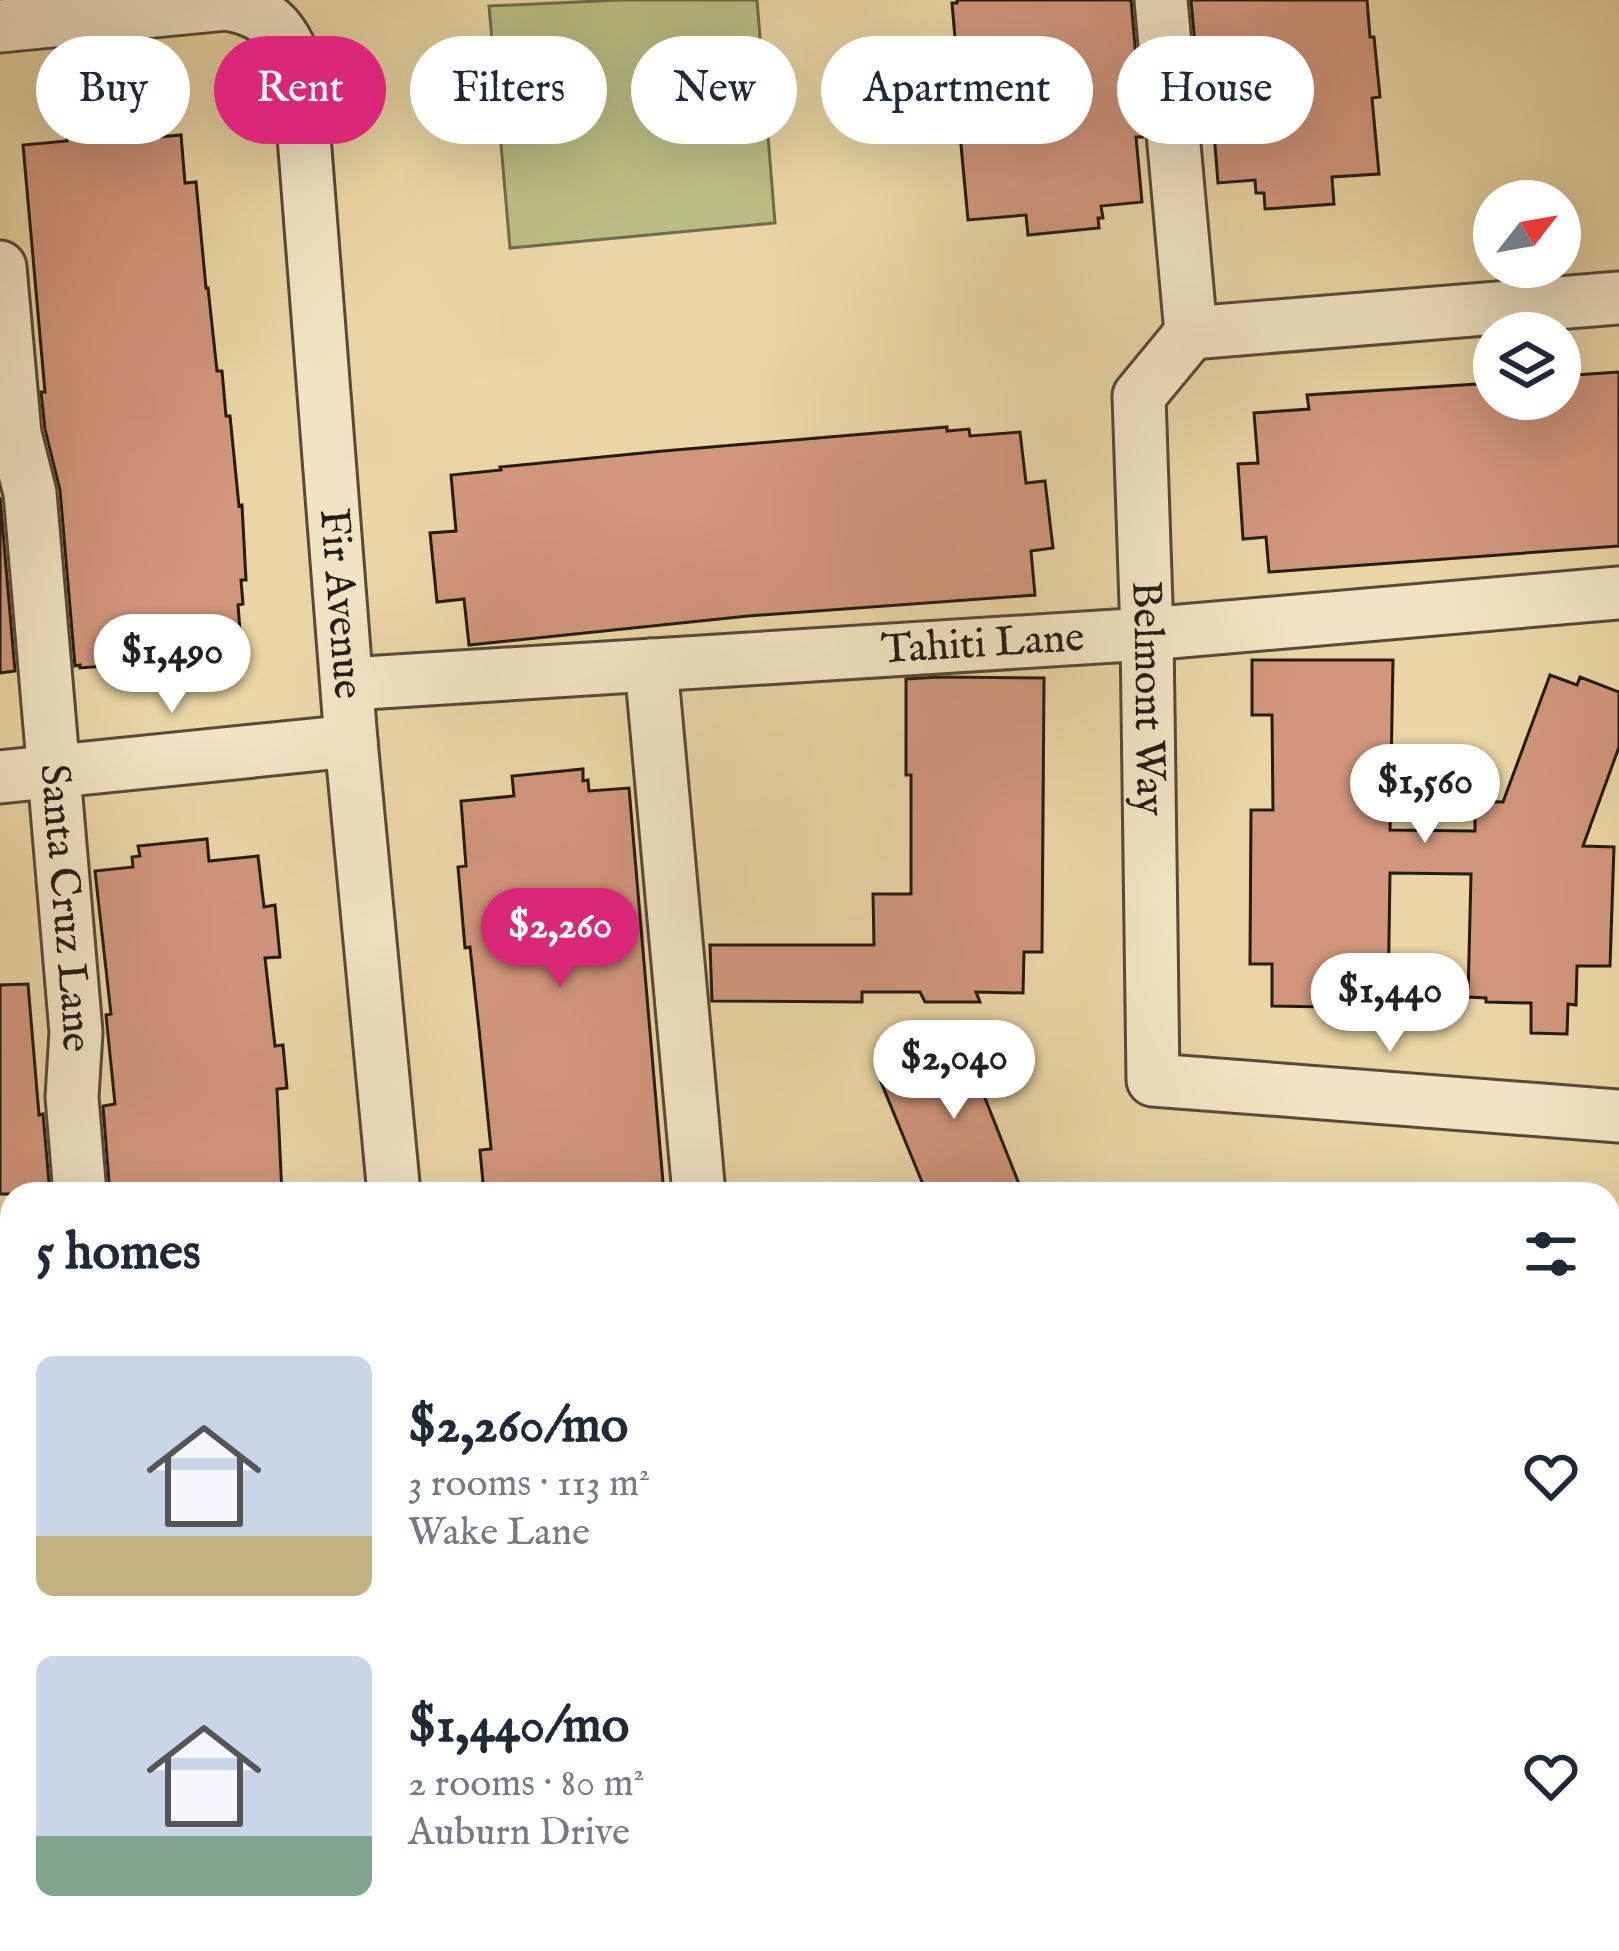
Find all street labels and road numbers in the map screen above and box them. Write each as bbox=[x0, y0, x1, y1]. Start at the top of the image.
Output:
street label: Fir Avenue bbox=[307, 507, 374, 701]
street label: Belmont Way bbox=[1119, 580, 1176, 816]
street label: Tahiti Lane bbox=[880, 611, 1086, 677]
street label: Santa Cruz Lane bbox=[27, 762, 102, 1054]

